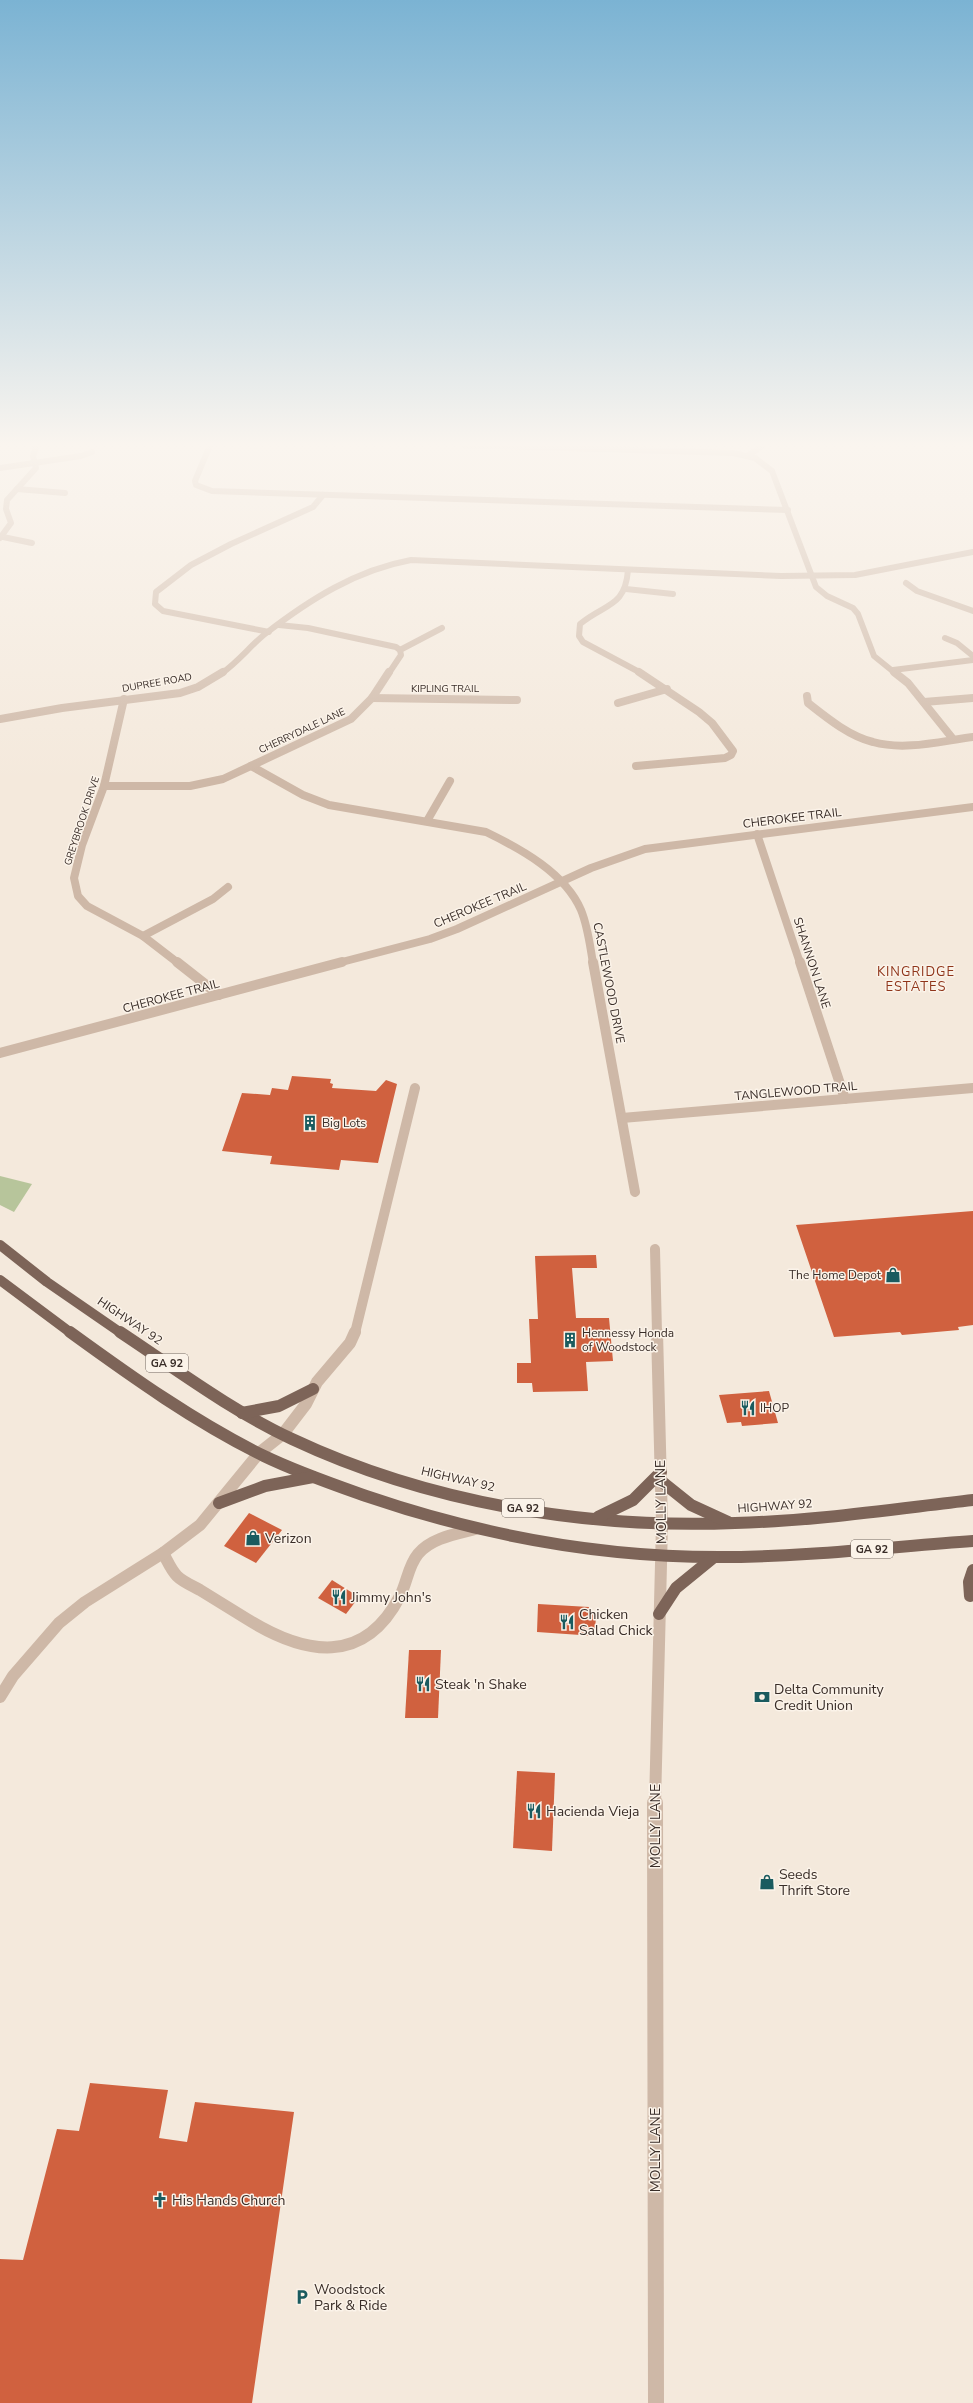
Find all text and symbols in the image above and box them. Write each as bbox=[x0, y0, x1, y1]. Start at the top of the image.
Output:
street label: DUPREE ROAD bbox=[121, 670, 193, 696]
street label: KIPLING TRAIL bbox=[411, 682, 480, 696]
street label: CHERRYDALE LANE bbox=[257, 705, 348, 757]
street label: GREYBROOK DRIVE bbox=[61, 775, 103, 867]
street label: CHEROKEE TRAIL bbox=[742, 804, 843, 832]
street label: CHEROKEE TRAIL bbox=[431, 878, 529, 932]
street label: SHANNON LANE bbox=[790, 915, 834, 1011]
street label: CASTLEWOOD DRIVE bbox=[589, 921, 629, 1045]
district label: KINGRIDGE ESTATES bbox=[877, 963, 955, 996]
street label: CHEROKEE TRAIL bbox=[121, 975, 222, 1017]
street label: TANGLEWOOD TRAIL bbox=[734, 1078, 858, 1104]
building icon: Big Lots bbox=[301, 1114, 319, 1132]
place label: Big Lots bbox=[322, 1115, 366, 1131]
shop icon: The Home Depot bbox=[884, 1266, 902, 1284]
place label: The Home Depot bbox=[789, 1267, 882, 1283]
street label: HIGHWAY 92 bbox=[94, 1293, 166, 1349]
place label: Hennessy Honda of Woodstock bbox=[582, 1325, 674, 1355]
building icon: Hennessy Honda of Woodstock bbox=[561, 1331, 579, 1349]
road number: GA 92 bbox=[146, 1354, 188, 1372]
restaurant icon: IHOP bbox=[739, 1399, 757, 1417]
place label: IHOP bbox=[760, 1400, 789, 1416]
street label: MOLLY LANE bbox=[651, 1460, 671, 1544]
street label: HIGHWAY 92 bbox=[420, 1463, 496, 1495]
street label: HIGHWAY 92 bbox=[737, 1495, 813, 1517]
road number: GA 92 bbox=[502, 1499, 544, 1517]
shop icon: Verizon bbox=[244, 1529, 262, 1547]
place label: Verizon bbox=[264, 1529, 312, 1548]
road number: GA 92 bbox=[851, 1540, 893, 1558]
restaurant icon: Jimmy John's bbox=[330, 1588, 348, 1606]
place label: Jimmy John's bbox=[350, 1588, 432, 1607]
place label: Chicken Salad Chick bbox=[579, 1605, 653, 1640]
restaurant icon: Chicken Salad Chick bbox=[558, 1613, 576, 1631]
restaurant icon: Steak 'n Shake bbox=[414, 1675, 432, 1693]
place label: Steak 'n Shake bbox=[435, 1675, 527, 1694]
place label: Delta Community Credit Union bbox=[774, 1680, 885, 1715]
bank icon: Delta Community Credit Union bbox=[753, 1688, 771, 1706]
street label: MOLLY LANE bbox=[646, 1784, 665, 1868]
restaurant icon: Hacienda Vieja bbox=[525, 1802, 543, 1820]
place label: Hacienda Vieja bbox=[546, 1802, 639, 1821]
place label: Seeds Thrift Store bbox=[779, 1865, 850, 1900]
shop icon: Seeds Thrift Store bbox=[758, 1873, 776, 1891]
street label: MOLLY LANE bbox=[646, 2108, 665, 2192]
church icon: His Hands Church bbox=[151, 2191, 169, 2209]
place label: His Hands Church bbox=[172, 2191, 285, 2210]
place label: Woodstock Park & Ride bbox=[314, 2280, 387, 2315]
parking icon: Woodstock Park & Ride bbox=[293, 2288, 311, 2306]

